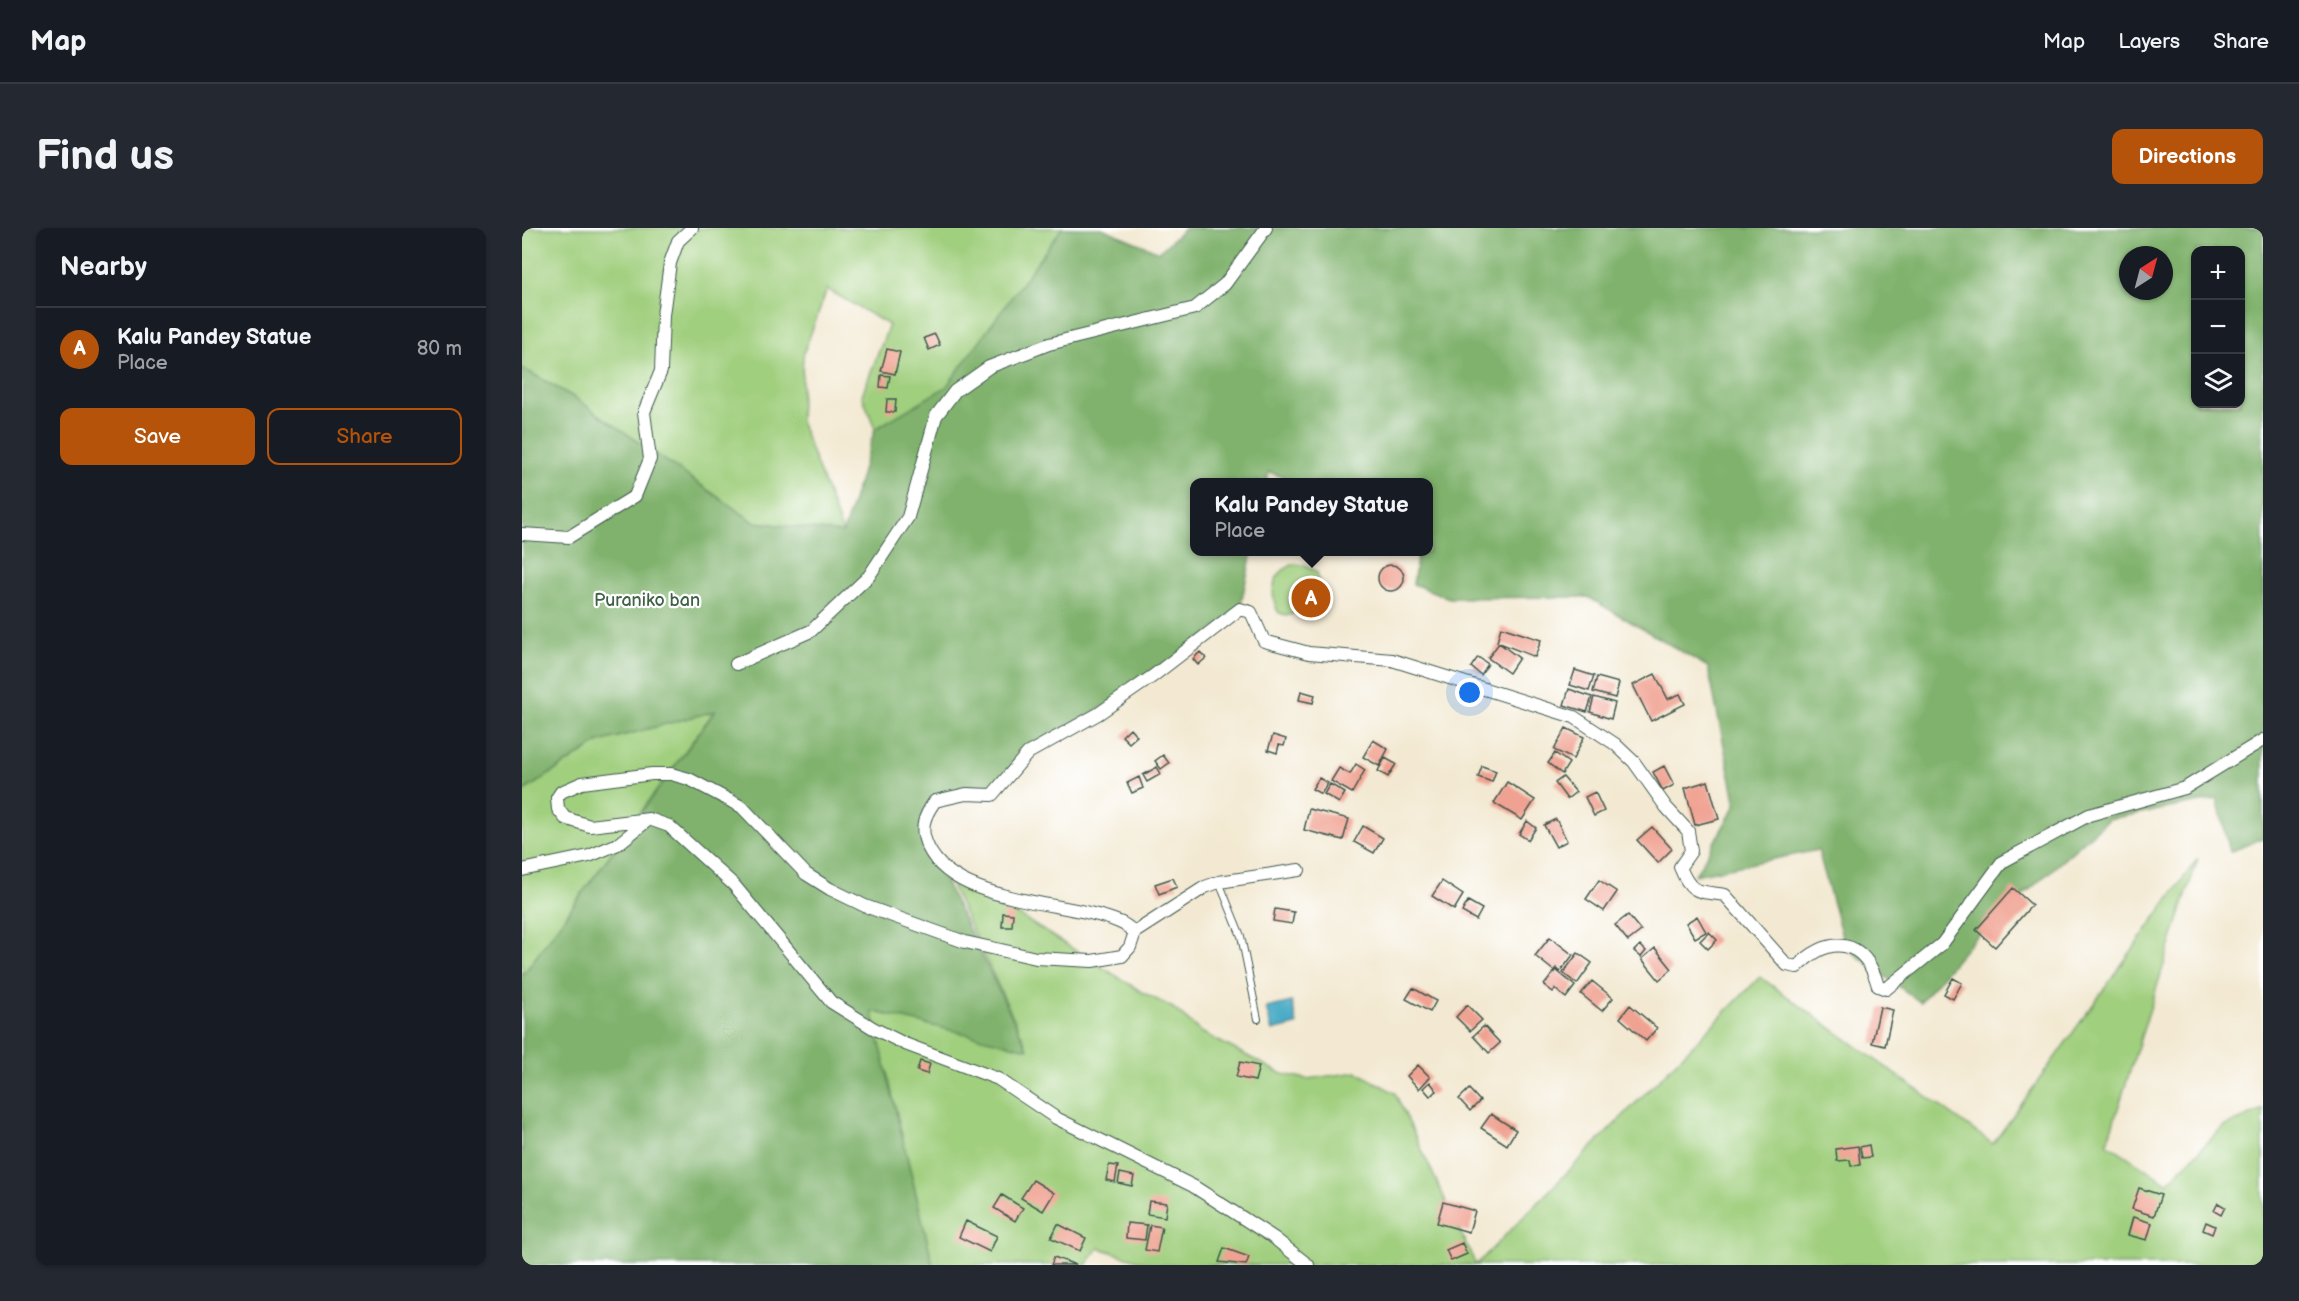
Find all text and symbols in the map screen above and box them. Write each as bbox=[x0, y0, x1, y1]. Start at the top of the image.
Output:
text: Map bbox=[30, 25, 86, 58]
text: Map bbox=[2043, 29, 2085, 54]
text: Layers bbox=[2118, 29, 2180, 54]
text: Share bbox=[2213, 29, 2269, 54]
button: Directions bbox=[2112, 129, 2263, 184]
text: Find us bbox=[36, 131, 174, 182]
north arrow bbox=[2119, 246, 2173, 300]
map controls bbox=[2191, 246, 2245, 408]
button: + bbox=[2191, 246, 2245, 300]
text: Nearby bbox=[60, 252, 147, 283]
button: − bbox=[2191, 300, 2245, 354]
text: Kalu Pandey Statue bbox=[117, 324, 311, 351]
text: A bbox=[73, 337, 86, 361]
text: 80 m bbox=[417, 337, 462, 361]
text: Place bbox=[117, 351, 168, 375]
button: layers bbox=[2191, 354, 2245, 408]
button: Save bbox=[60, 408, 255, 465]
button: Share bbox=[267, 408, 462, 465]
popup bbox=[1190, 478, 1433, 556]
text: Kalu Pandey Statue bbox=[1214, 492, 1409, 519]
text: Place bbox=[1214, 519, 1265, 543]
pin: A bbox=[1292, 576, 1330, 620]
park label: Puraniko ban bbox=[594, 590, 700, 611]
your location bbox=[1455, 678, 1484, 707]

